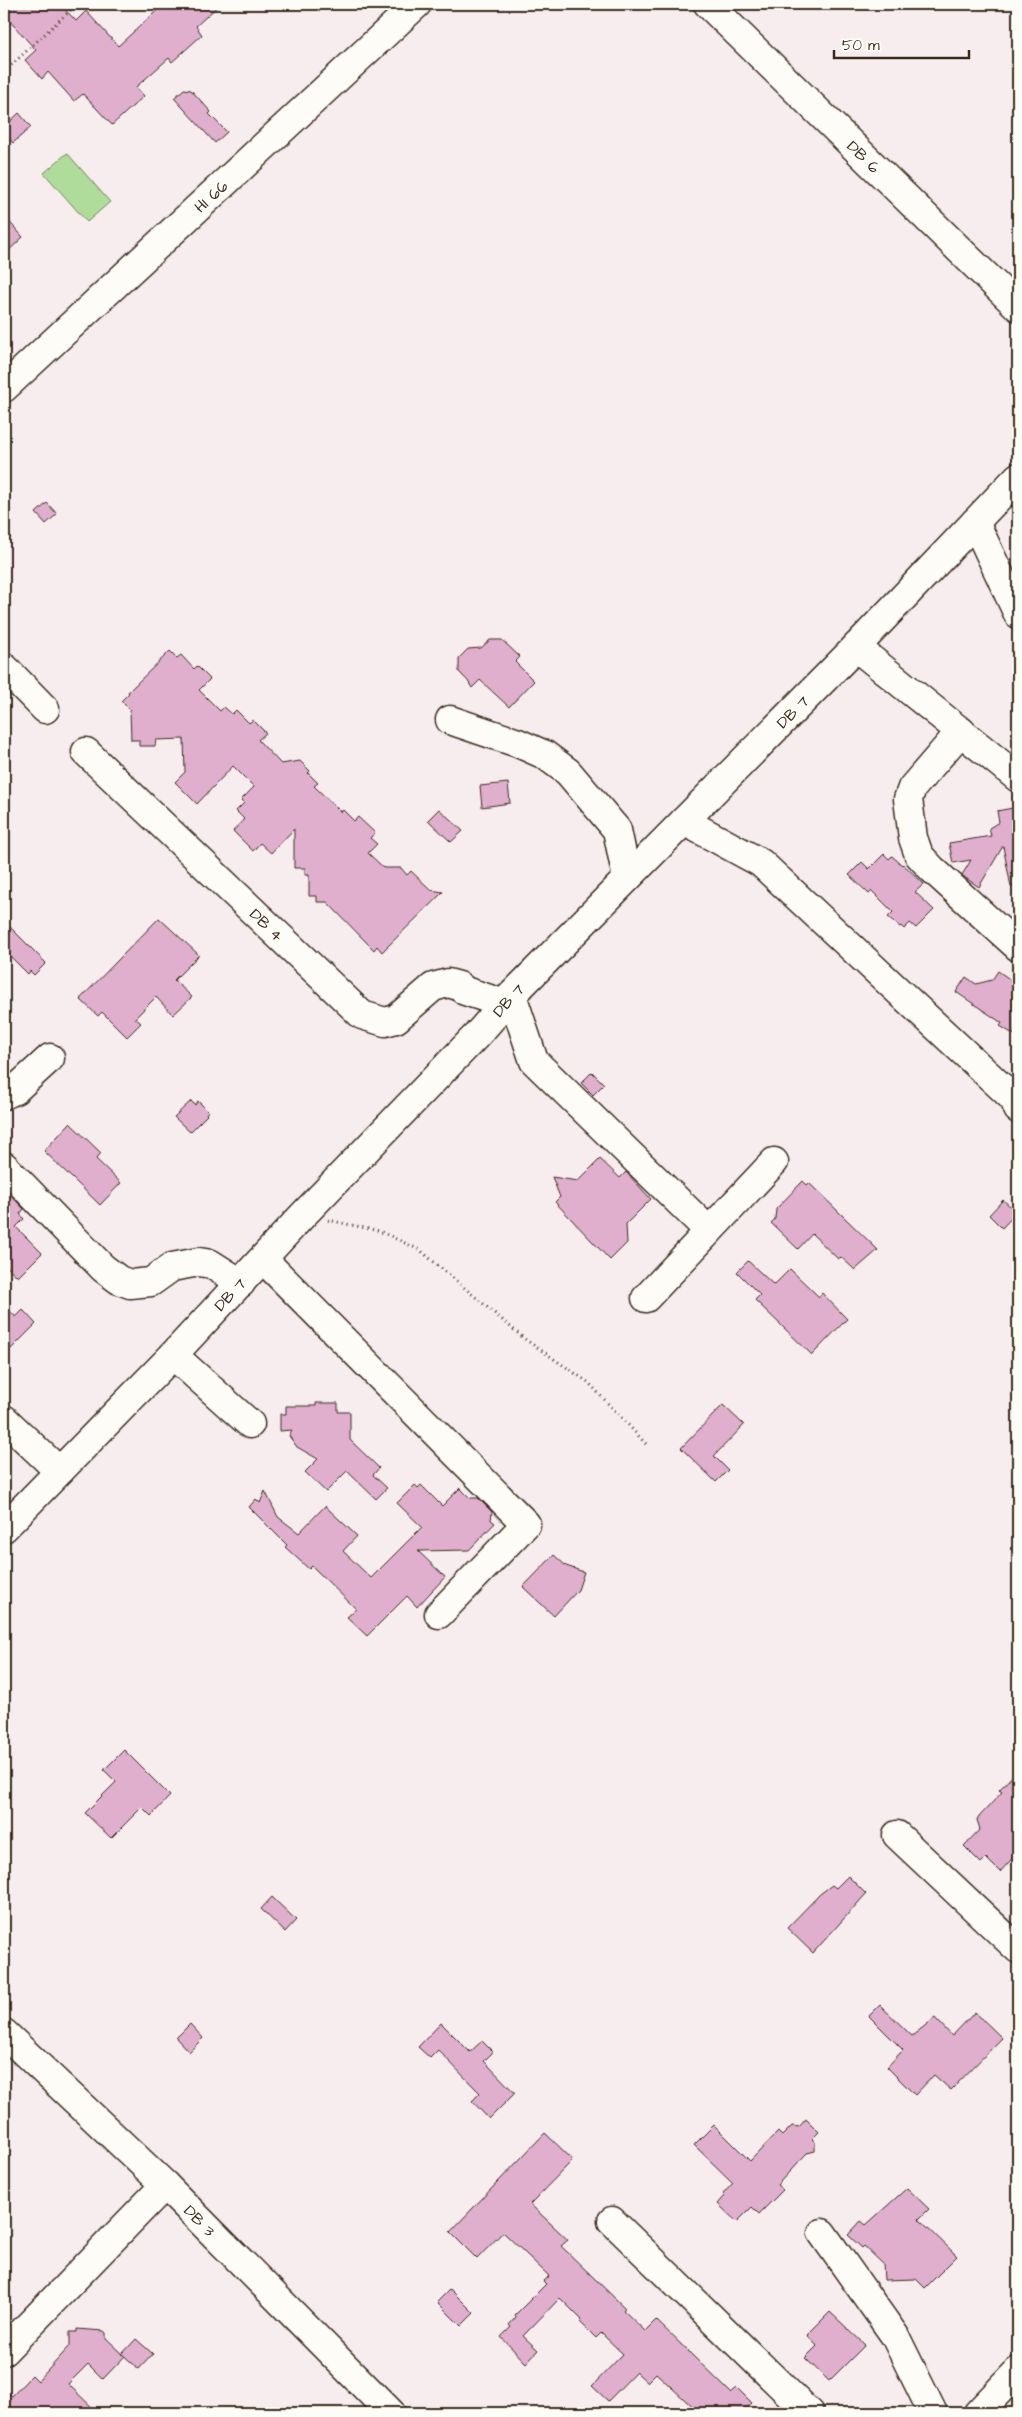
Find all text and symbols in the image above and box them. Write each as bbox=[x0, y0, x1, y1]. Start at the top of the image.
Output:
scale bar bbox=[834, 28, 970, 60]
text: 50 m bbox=[842, 35, 880, 56]
street label: DB 6 bbox=[842, 136, 885, 178]
street label: HI 66 bbox=[190, 176, 233, 218]
street label: DB 7 bbox=[772, 691, 814, 733]
street label: DB 4 bbox=[245, 904, 288, 947]
street label: DB 7 bbox=[488, 979, 530, 1022]
street label: DB 7 bbox=[209, 1273, 251, 1316]
street label: DB 3 bbox=[179, 2200, 220, 2242]

